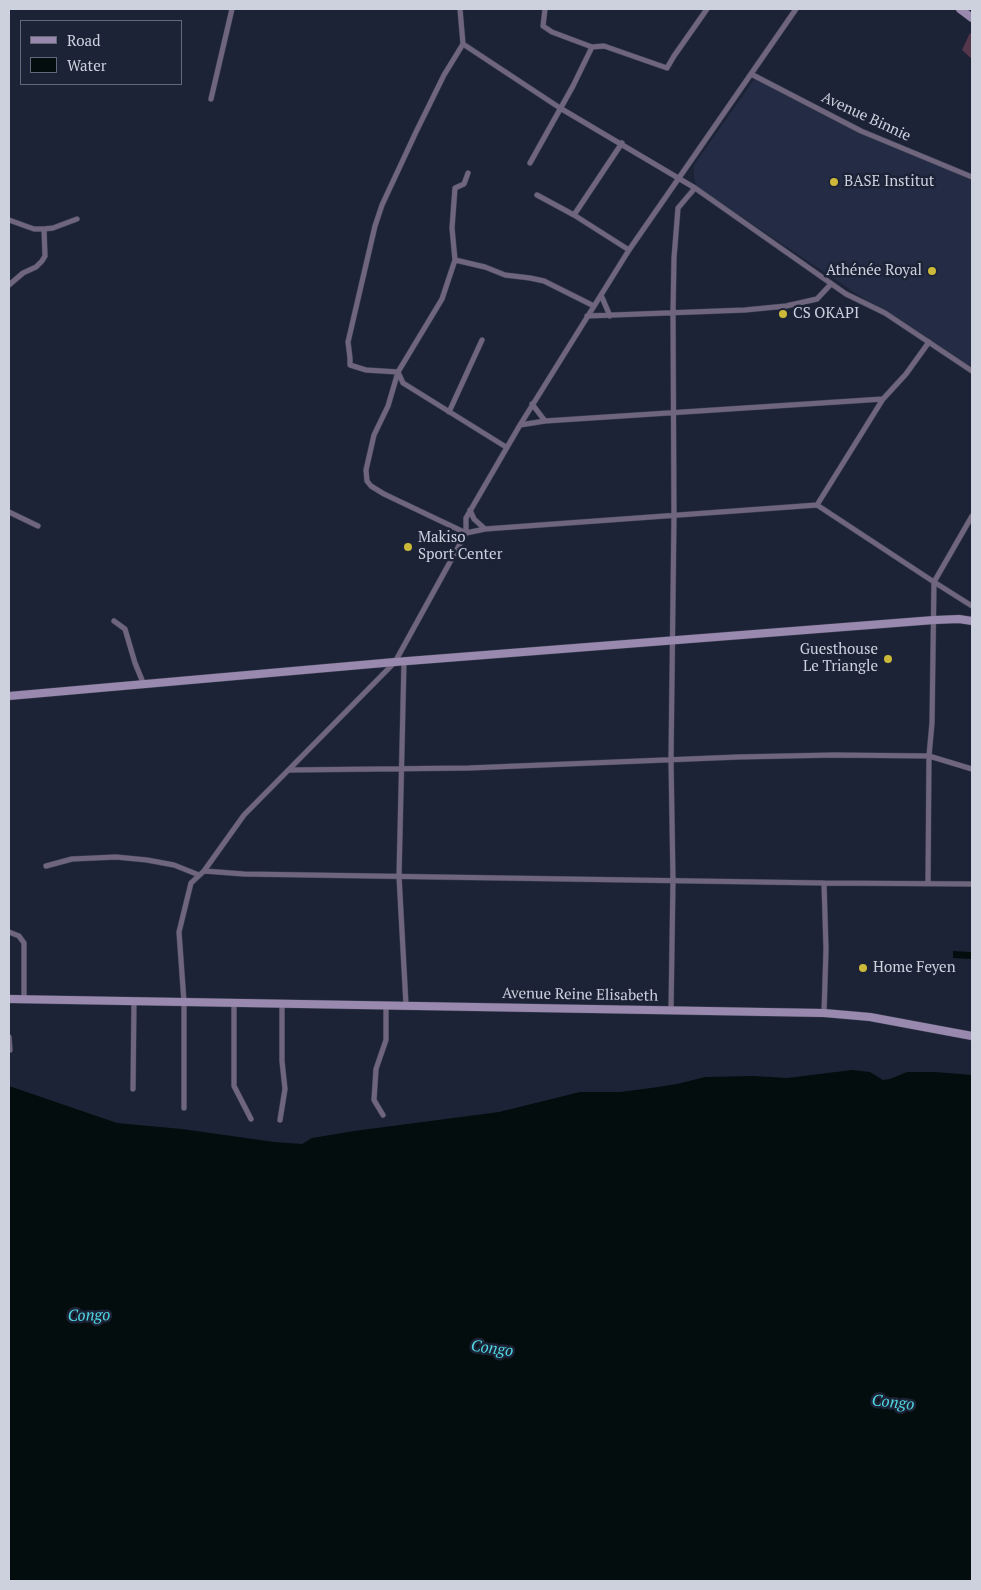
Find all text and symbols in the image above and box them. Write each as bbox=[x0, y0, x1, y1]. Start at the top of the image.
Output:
legend bbox=[20, 20, 182, 85]
text: Road bbox=[67, 30, 100, 50]
text: Water bbox=[67, 55, 106, 75]
street label: Avenue Binnie bbox=[819, 88, 913, 146]
place label: BASE Institut bbox=[844, 173, 934, 191]
marker: BASE Institut bbox=[828, 176, 840, 188]
place label: Athénée Royal bbox=[826, 262, 922, 280]
marker: Athénée Royal bbox=[926, 265, 938, 277]
place label: CS OKAPI bbox=[793, 305, 859, 323]
marker: CS OKAPI bbox=[777, 308, 789, 320]
place label: Makiso Sport Center bbox=[418, 529, 502, 564]
marker: Makiso Sport Center bbox=[402, 541, 414, 553]
place label: Guesthouse Le Triangle bbox=[800, 641, 878, 676]
marker: Guesthouse Le Triangle bbox=[882, 653, 894, 665]
place label: Home Feyen bbox=[873, 959, 956, 977]
marker: Home Feyen bbox=[857, 962, 869, 974]
street label: Avenue Reine Elisabeth bbox=[502, 985, 658, 1005]
water label: Congo bbox=[67, 1306, 111, 1326]
water label: Congo bbox=[469, 1337, 515, 1361]
water label: Congo bbox=[871, 1391, 915, 1415]

